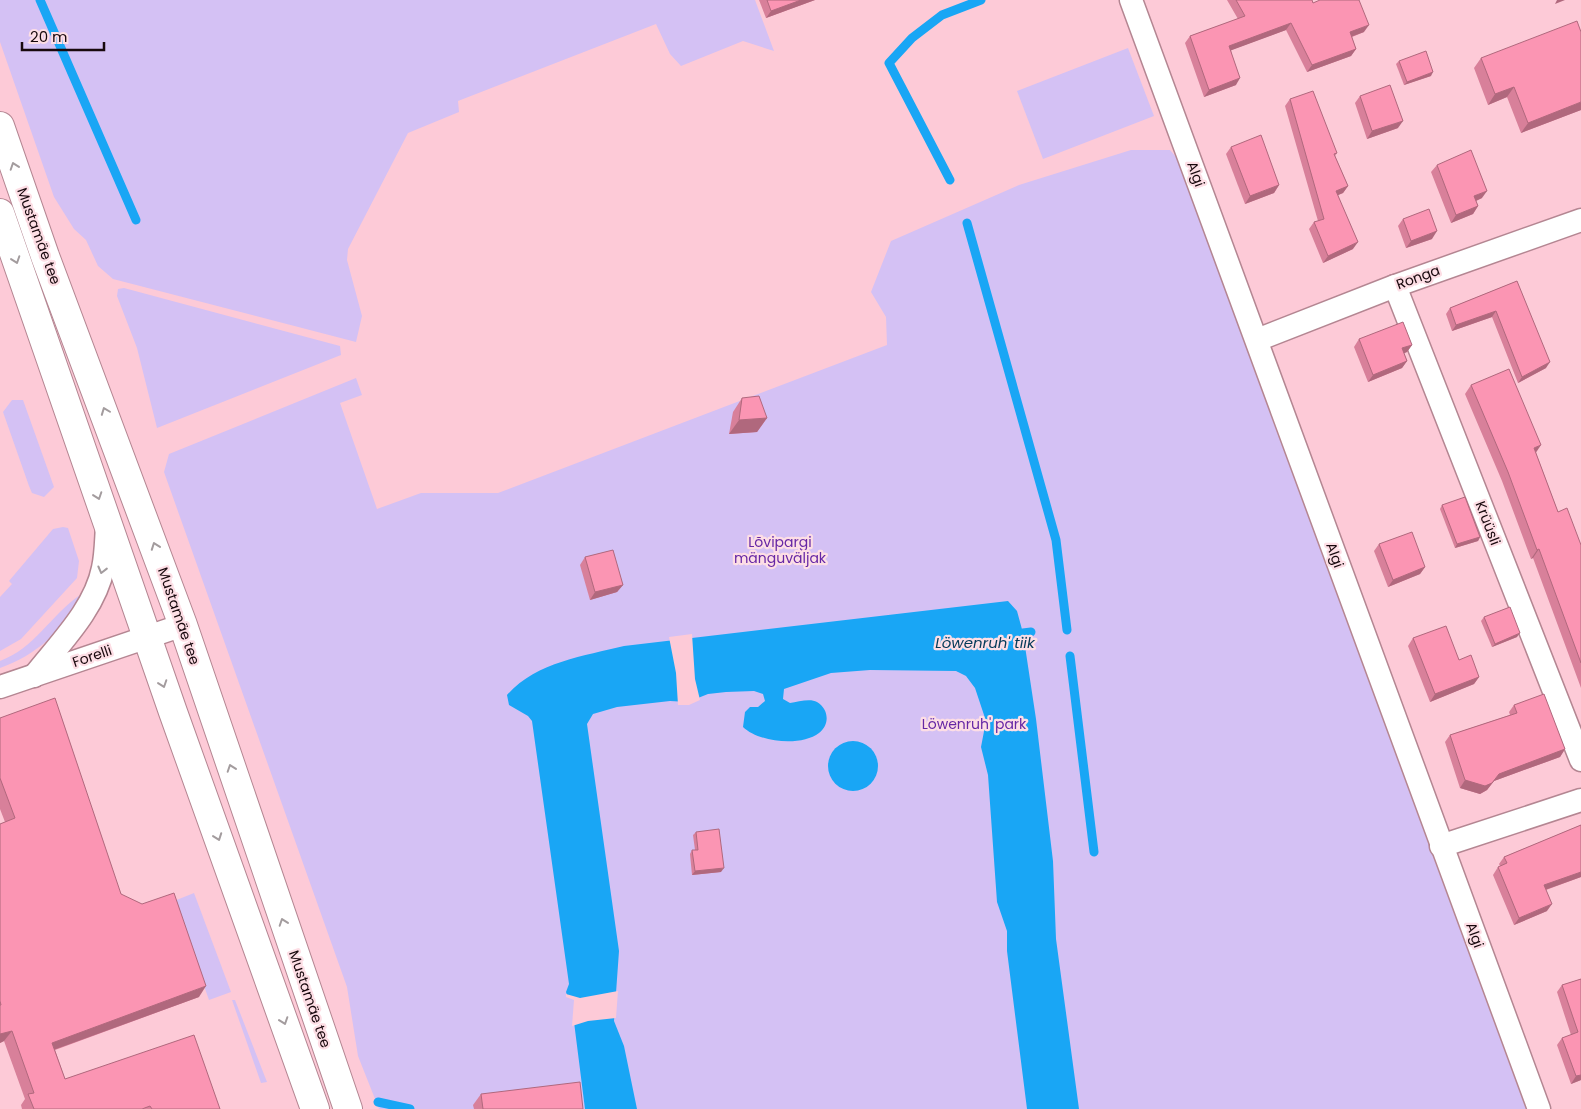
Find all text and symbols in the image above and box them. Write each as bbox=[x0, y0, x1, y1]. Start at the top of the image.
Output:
scale bar bbox=[22, 20, 105, 52]
text: 20 m bbox=[30, 26, 68, 47]
street label: Algi bbox=[1182, 158, 1210, 190]
one-way arrow bbox=[10, 162, 20, 171]
street label: Mustamäe tee bbox=[12, 185, 66, 287]
one-way arrow bbox=[10, 255, 20, 264]
street label: Ronga bbox=[1393, 260, 1443, 294]
one-way arrow bbox=[101, 407, 111, 416]
one-way arrow bbox=[92, 491, 102, 499]
street label: Krüüsli bbox=[1470, 498, 1506, 548]
park label: Lõvipargi mänguväljak bbox=[734, 532, 827, 568]
street label: Algi bbox=[1321, 539, 1349, 571]
one-way arrow bbox=[151, 542, 161, 551]
one-way arrow bbox=[97, 565, 108, 574]
street label: Mustamäe tee bbox=[153, 565, 205, 668]
water label: Löwenruh' tiik bbox=[935, 632, 1036, 653]
street label: Forelli bbox=[70, 640, 114, 672]
one-way arrow bbox=[157, 679, 167, 687]
park label: Löwenruh' park bbox=[922, 714, 1027, 734]
one-way arrow bbox=[227, 764, 237, 773]
one-way arrow bbox=[212, 832, 222, 840]
one-way arrow bbox=[279, 918, 289, 927]
street label: Algi bbox=[1461, 919, 1489, 951]
street label: Mustamäe tee bbox=[284, 948, 336, 1051]
one-way arrow bbox=[278, 1017, 288, 1025]

